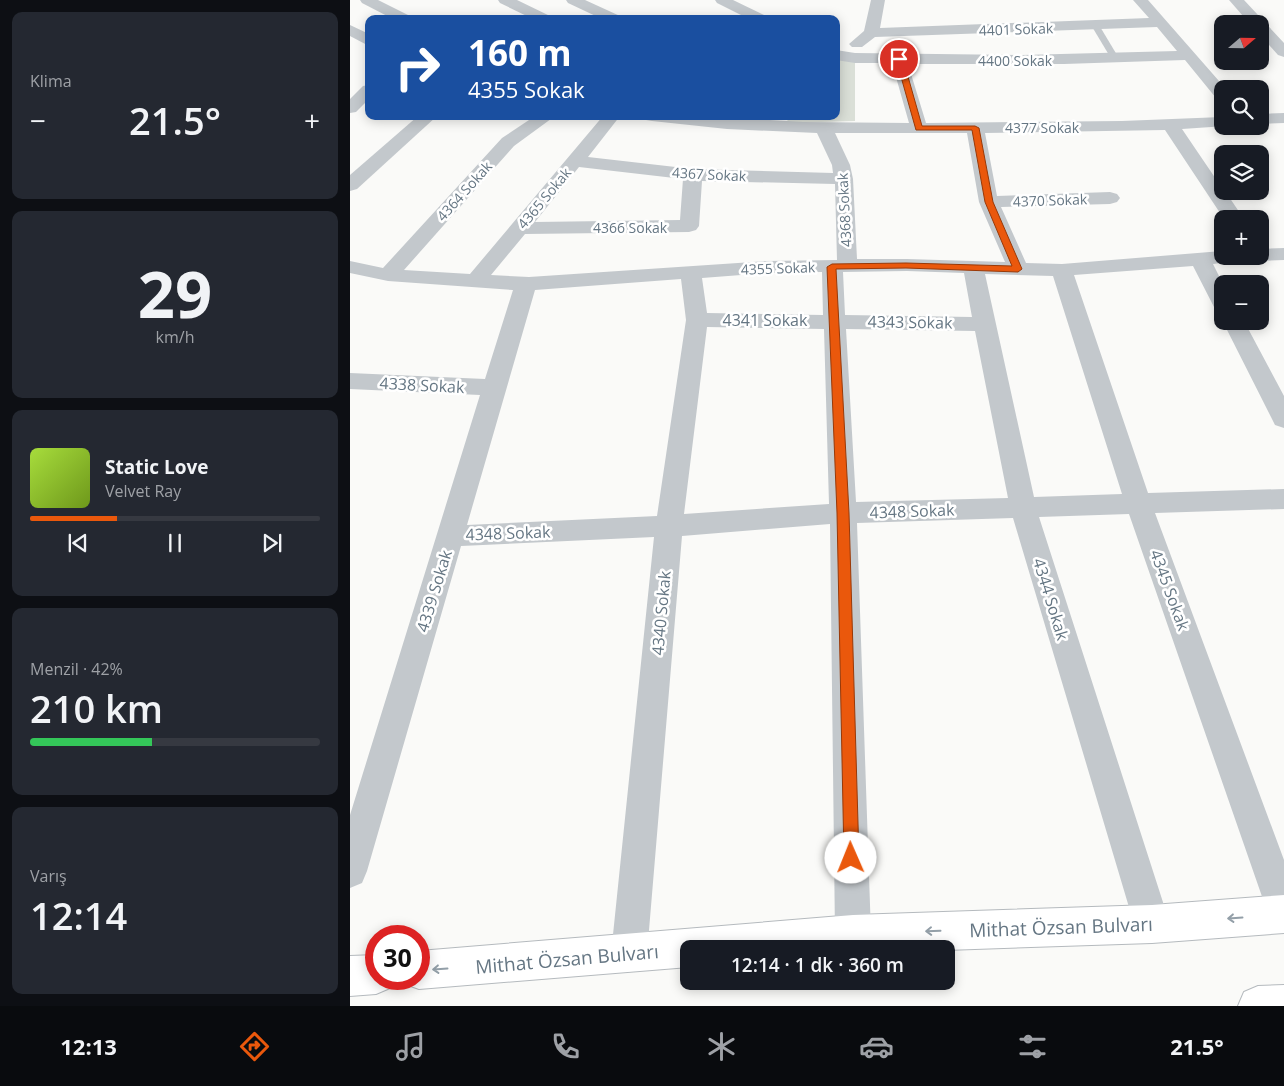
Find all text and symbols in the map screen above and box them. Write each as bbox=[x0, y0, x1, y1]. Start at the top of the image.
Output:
north arrow bbox=[1214, 15, 1269, 70]
map controls bbox=[1214, 15, 1269, 330]
street label: 4401 Sokak bbox=[979, 18, 1054, 40]
text: 160 m bbox=[468, 29, 572, 76]
icon: right bbox=[385, 35, 450, 100]
pin bbox=[878, 38, 920, 80]
icon: arrive bbox=[885, 45, 913, 73]
street label: 4400 Sokak bbox=[978, 51, 1053, 70]
text: Klima bbox=[30, 70, 72, 92]
text: 4355 Sokak bbox=[468, 74, 585, 104]
button: search bbox=[1214, 80, 1269, 135]
text: 21.5° bbox=[129, 94, 221, 146]
text: − bbox=[30, 101, 46, 139]
text: + bbox=[304, 101, 320, 139]
street label: 4377 Sokak bbox=[1005, 118, 1080, 137]
button: layers bbox=[1214, 145, 1269, 200]
street label: 4364 Sokak bbox=[432, 157, 496, 225]
street label: 4365 Sokak bbox=[513, 163, 576, 233]
street label: 4367 Sokak bbox=[671, 163, 747, 185]
street label: 4368 Sokak bbox=[833, 172, 855, 248]
street label: 4370 Sokak bbox=[1013, 189, 1088, 211]
button: + bbox=[1214, 210, 1269, 265]
street label: 4366 Sokak bbox=[593, 218, 668, 237]
text: 29 bbox=[138, 249, 212, 337]
street label: 4355 Sokak bbox=[741, 257, 816, 279]
button: − bbox=[1214, 275, 1269, 330]
street label: 4341 Sokak bbox=[723, 309, 808, 331]
street label: 4343 Sokak bbox=[867, 310, 953, 334]
text: km/h bbox=[156, 326, 194, 348]
street label: 4338 Sokak bbox=[379, 372, 466, 398]
text: Static Love bbox=[105, 454, 208, 480]
text: Velvet Ray bbox=[105, 480, 181, 502]
street label: 4348 Sokak bbox=[869, 499, 955, 523]
street label: 4348 Sokak bbox=[465, 521, 551, 545]
icon: previous bbox=[64, 529, 92, 557]
icon: pause bbox=[161, 529, 189, 557]
icon: next bbox=[258, 529, 286, 557]
street label: 4345 Sokak bbox=[1145, 546, 1195, 634]
street label: 4339 Sokak bbox=[411, 547, 457, 635]
street label: 4344 Sokak bbox=[1028, 555, 1074, 643]
street label: 4340 Sokak bbox=[646, 569, 676, 656]
text: Menzil · 42% bbox=[30, 658, 123, 680]
text: 210 km bbox=[30, 682, 163, 734]
position arrow bbox=[824, 831, 876, 883]
text: Varış bbox=[30, 865, 67, 887]
text: 12:14 bbox=[30, 889, 127, 941]
street label: Mithat Özsan Bulvarı bbox=[969, 911, 1153, 943]
one-way arrow bbox=[1228, 913, 1244, 922]
speed limit sign: 30 bbox=[365, 925, 430, 990]
one-way arrow bbox=[926, 927, 942, 936]
street label: Mithat Özsan Bulvarı bbox=[474, 938, 660, 980]
text: 12:14 · 1 dk · 360 m bbox=[731, 952, 904, 978]
one-way arrow bbox=[432, 964, 448, 973]
icon: directions bbox=[237, 1029, 272, 1064]
icon: music bbox=[393, 1029, 428, 1064]
icon: phone bbox=[548, 1029, 583, 1064]
icon: climate bbox=[704, 1029, 739, 1064]
icon: car bbox=[859, 1029, 894, 1064]
icon: filters bbox=[1015, 1029, 1050, 1064]
text: 12:13 bbox=[60, 1031, 117, 1061]
text: 21.5° bbox=[1170, 1031, 1224, 1061]

